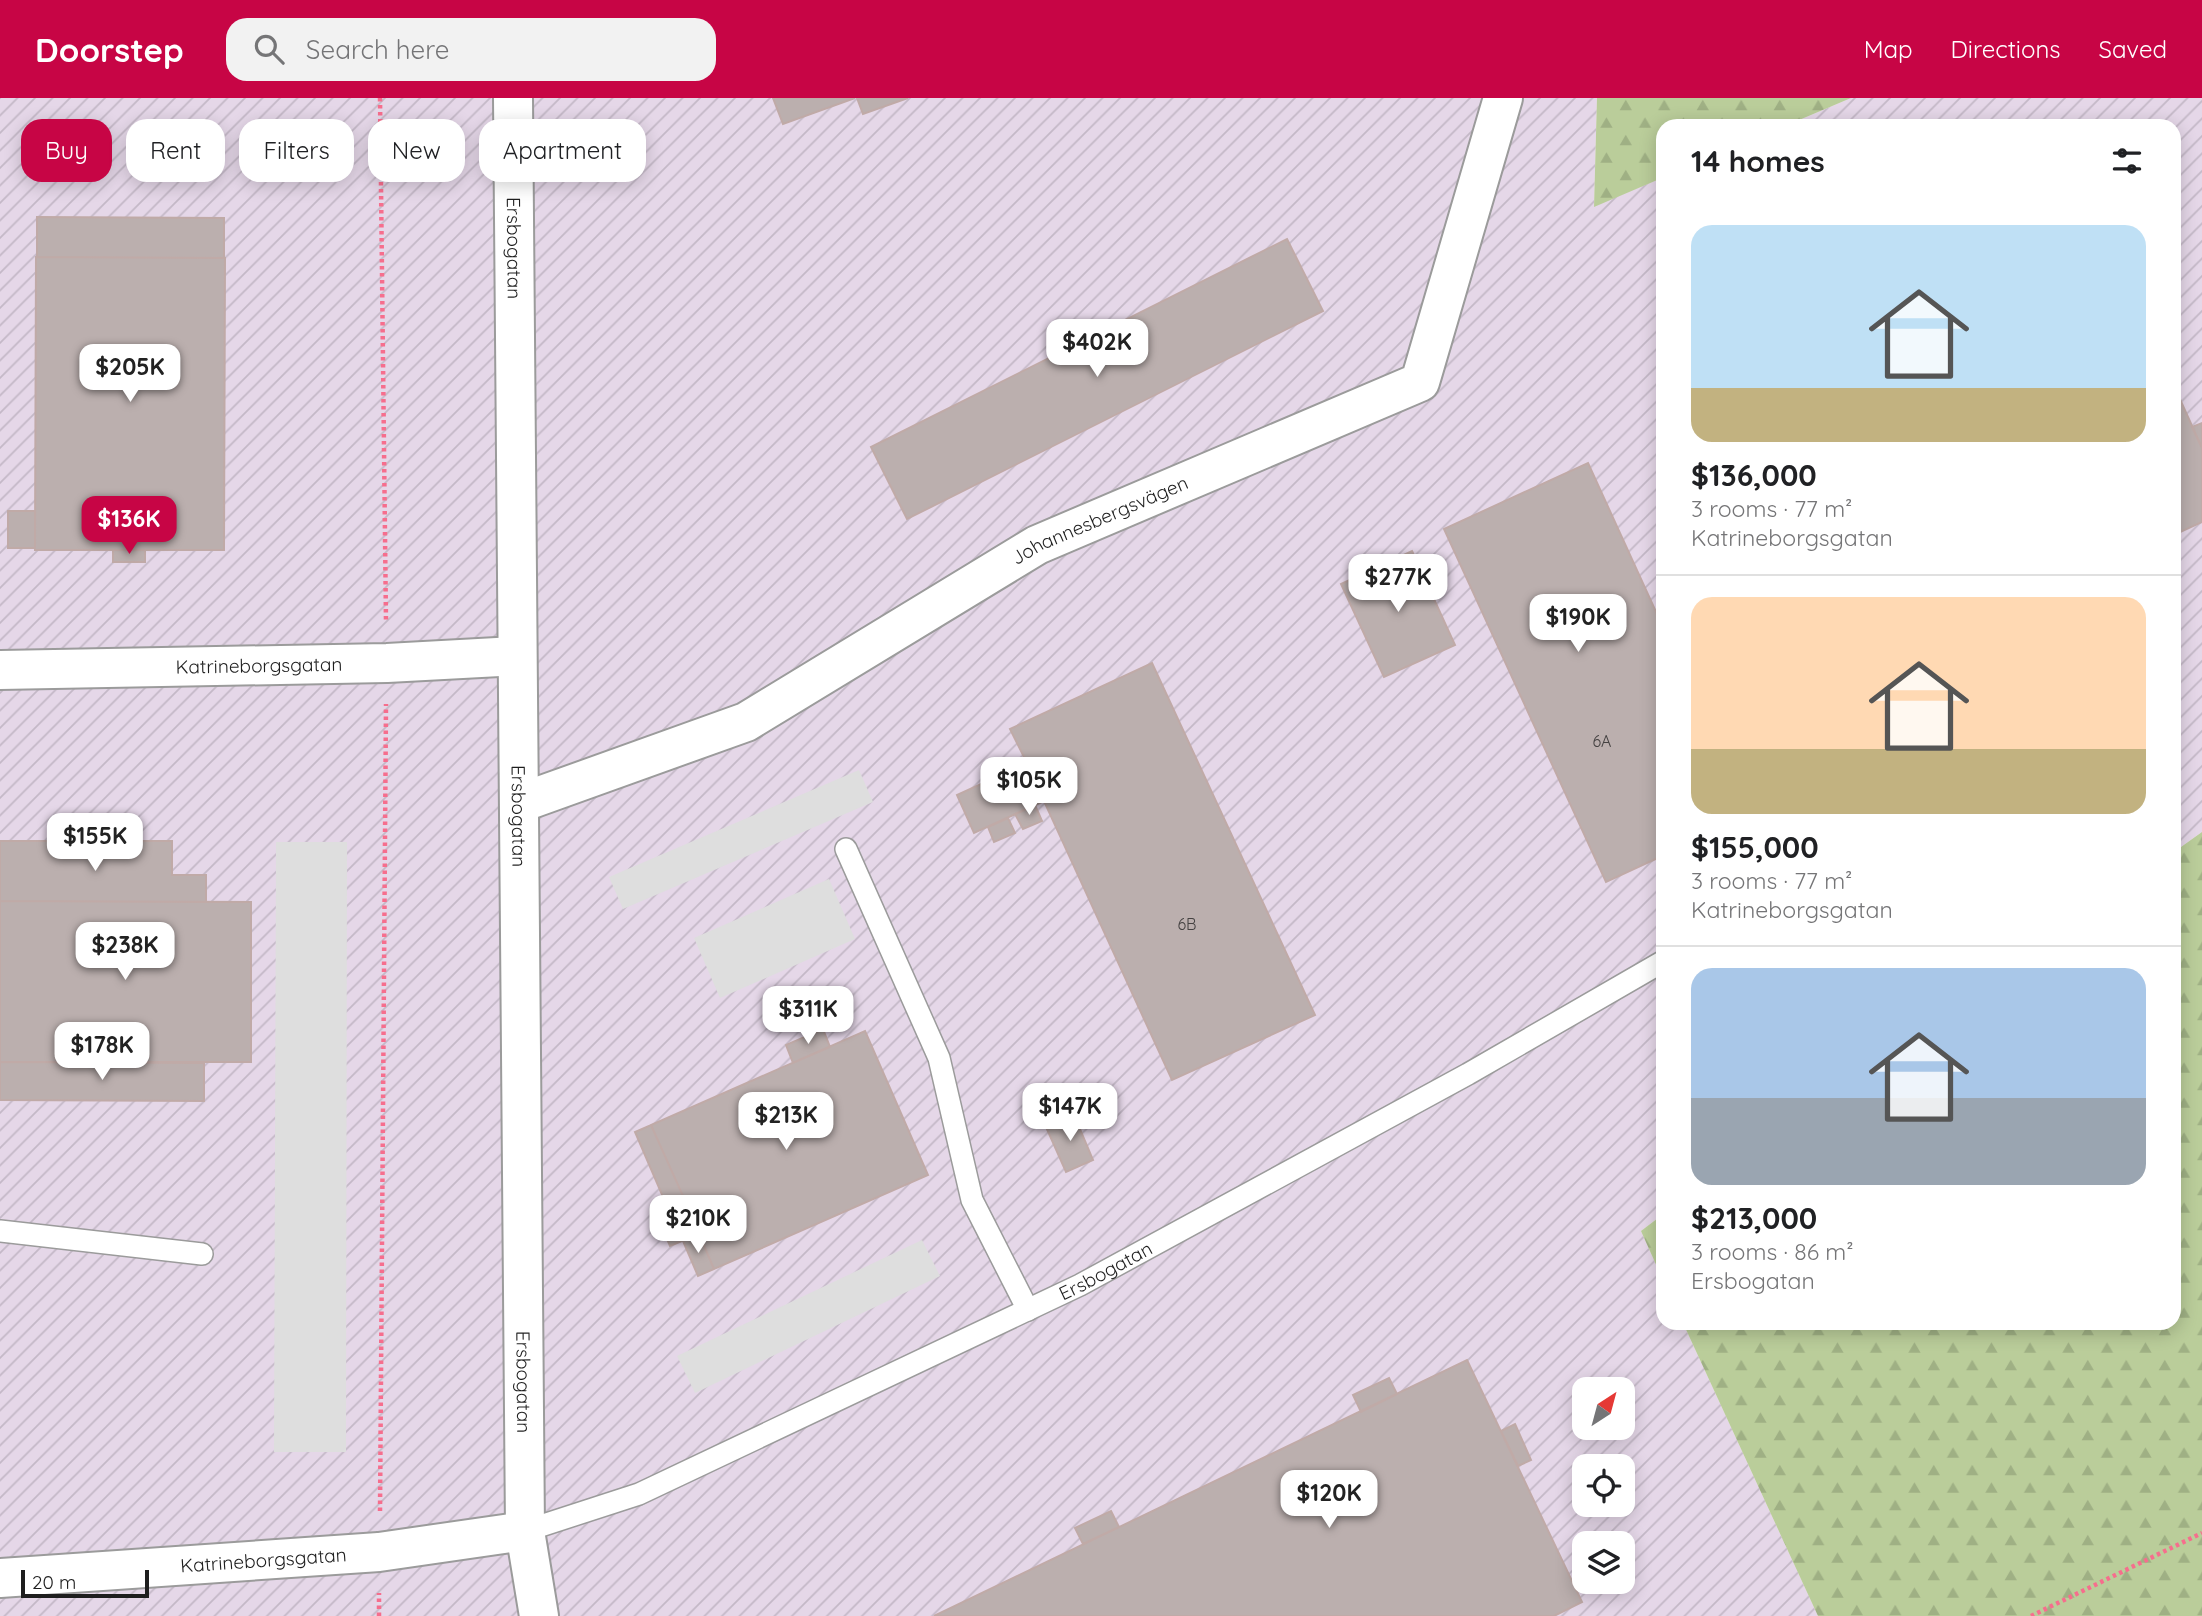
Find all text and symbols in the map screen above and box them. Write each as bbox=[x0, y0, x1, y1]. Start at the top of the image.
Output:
search box bbox=[226, 18, 716, 81]
text: Doorstep bbox=[35, 29, 184, 70]
icon: search bbox=[250, 30, 288, 68]
text: Search here bbox=[306, 33, 449, 66]
text: Map bbox=[1864, 34, 1913, 64]
text: Directions bbox=[1951, 34, 2061, 64]
text: Saved bbox=[2099, 34, 2167, 64]
chip: Buy bbox=[21, 119, 112, 182]
chip: Rent bbox=[126, 119, 225, 182]
chip: Filters bbox=[239, 119, 354, 182]
chip: New bbox=[368, 119, 465, 182]
chip: Apartment bbox=[479, 119, 646, 182]
text: 14 homes bbox=[1691, 142, 1825, 180]
icon: filters bbox=[2108, 142, 2146, 180]
street label: Ersbogatan bbox=[502, 197, 527, 299]
icon: home bbox=[1856, 271, 1982, 397]
pin: $402K bbox=[1048, 320, 1146, 379]
text: $402K bbox=[1062, 327, 1132, 356]
pin: $205K bbox=[81, 344, 179, 404]
text: $205K bbox=[95, 352, 165, 381]
text: $136,000 bbox=[1691, 456, 1817, 494]
street label: Johannesbergsvägen bbox=[1007, 470, 1191, 570]
text: 3 rooms · 77 m² bbox=[1691, 494, 1852, 523]
pin: $136K bbox=[80, 496, 178, 556]
text: $136K bbox=[98, 504, 160, 533]
text: Katrineborgsgatan bbox=[1691, 523, 1893, 552]
pin: $277K bbox=[1349, 554, 1447, 614]
text: $277K bbox=[1364, 562, 1432, 591]
pin: $190K bbox=[1529, 594, 1627, 654]
text: $190K bbox=[1546, 602, 1610, 631]
icon: home bbox=[1856, 643, 1982, 769]
street label: Katrineborgsgatan bbox=[175, 652, 343, 679]
house number: 6A bbox=[1593, 731, 1611, 751]
pin: $105K bbox=[980, 758, 1078, 817]
street label: Ersbogatan bbox=[507, 765, 531, 867]
text: $105K bbox=[996, 765, 1062, 794]
pin: $155K bbox=[46, 814, 144, 873]
text: $155K bbox=[63, 821, 127, 850]
text: $155,000 bbox=[1691, 828, 1819, 866]
text: 3 rooms · 77 m² bbox=[1691, 866, 1852, 895]
text: Katrineborgsgatan bbox=[1691, 895, 1893, 924]
house number: 6B bbox=[1177, 914, 1197, 934]
pin: $238K bbox=[76, 922, 174, 982]
text: $238K bbox=[92, 930, 158, 959]
pin: $311K bbox=[759, 986, 857, 1046]
text: $311K bbox=[778, 994, 838, 1023]
icon: home bbox=[1856, 1014, 1982, 1140]
pin: $178K bbox=[53, 1023, 151, 1082]
text: $178K bbox=[71, 1030, 133, 1059]
pin: $147K bbox=[1021, 1084, 1119, 1143]
text: $147K bbox=[1038, 1091, 1102, 1120]
pin: $213K bbox=[737, 1093, 835, 1152]
text: $213K bbox=[754, 1100, 818, 1129]
pin: $210K bbox=[649, 1196, 747, 1255]
text: $213,000 bbox=[1691, 1199, 1817, 1237]
text: $210K bbox=[666, 1203, 730, 1232]
street label: Ersbogatan bbox=[1055, 1236, 1156, 1305]
text: 3 rooms · 86 m² bbox=[1691, 1237, 1854, 1266]
text: Ersbogatan bbox=[1691, 1266, 1815, 1295]
street label: Ersbogatan bbox=[511, 1331, 536, 1433]
north arrow bbox=[1572, 1377, 1634, 1440]
map controls bbox=[1572, 1377, 1635, 1594]
button: locate bbox=[1572, 1454, 1635, 1517]
pin: $120K bbox=[1280, 1470, 1378, 1530]
text: $120K bbox=[1297, 1478, 1361, 1507]
button: layers bbox=[1572, 1531, 1635, 1594]
street label: Katrineborgsgatan bbox=[179, 1542, 347, 1578]
scale bar bbox=[21, 1567, 149, 1599]
text: 20 m bbox=[32, 1570, 76, 1594]

